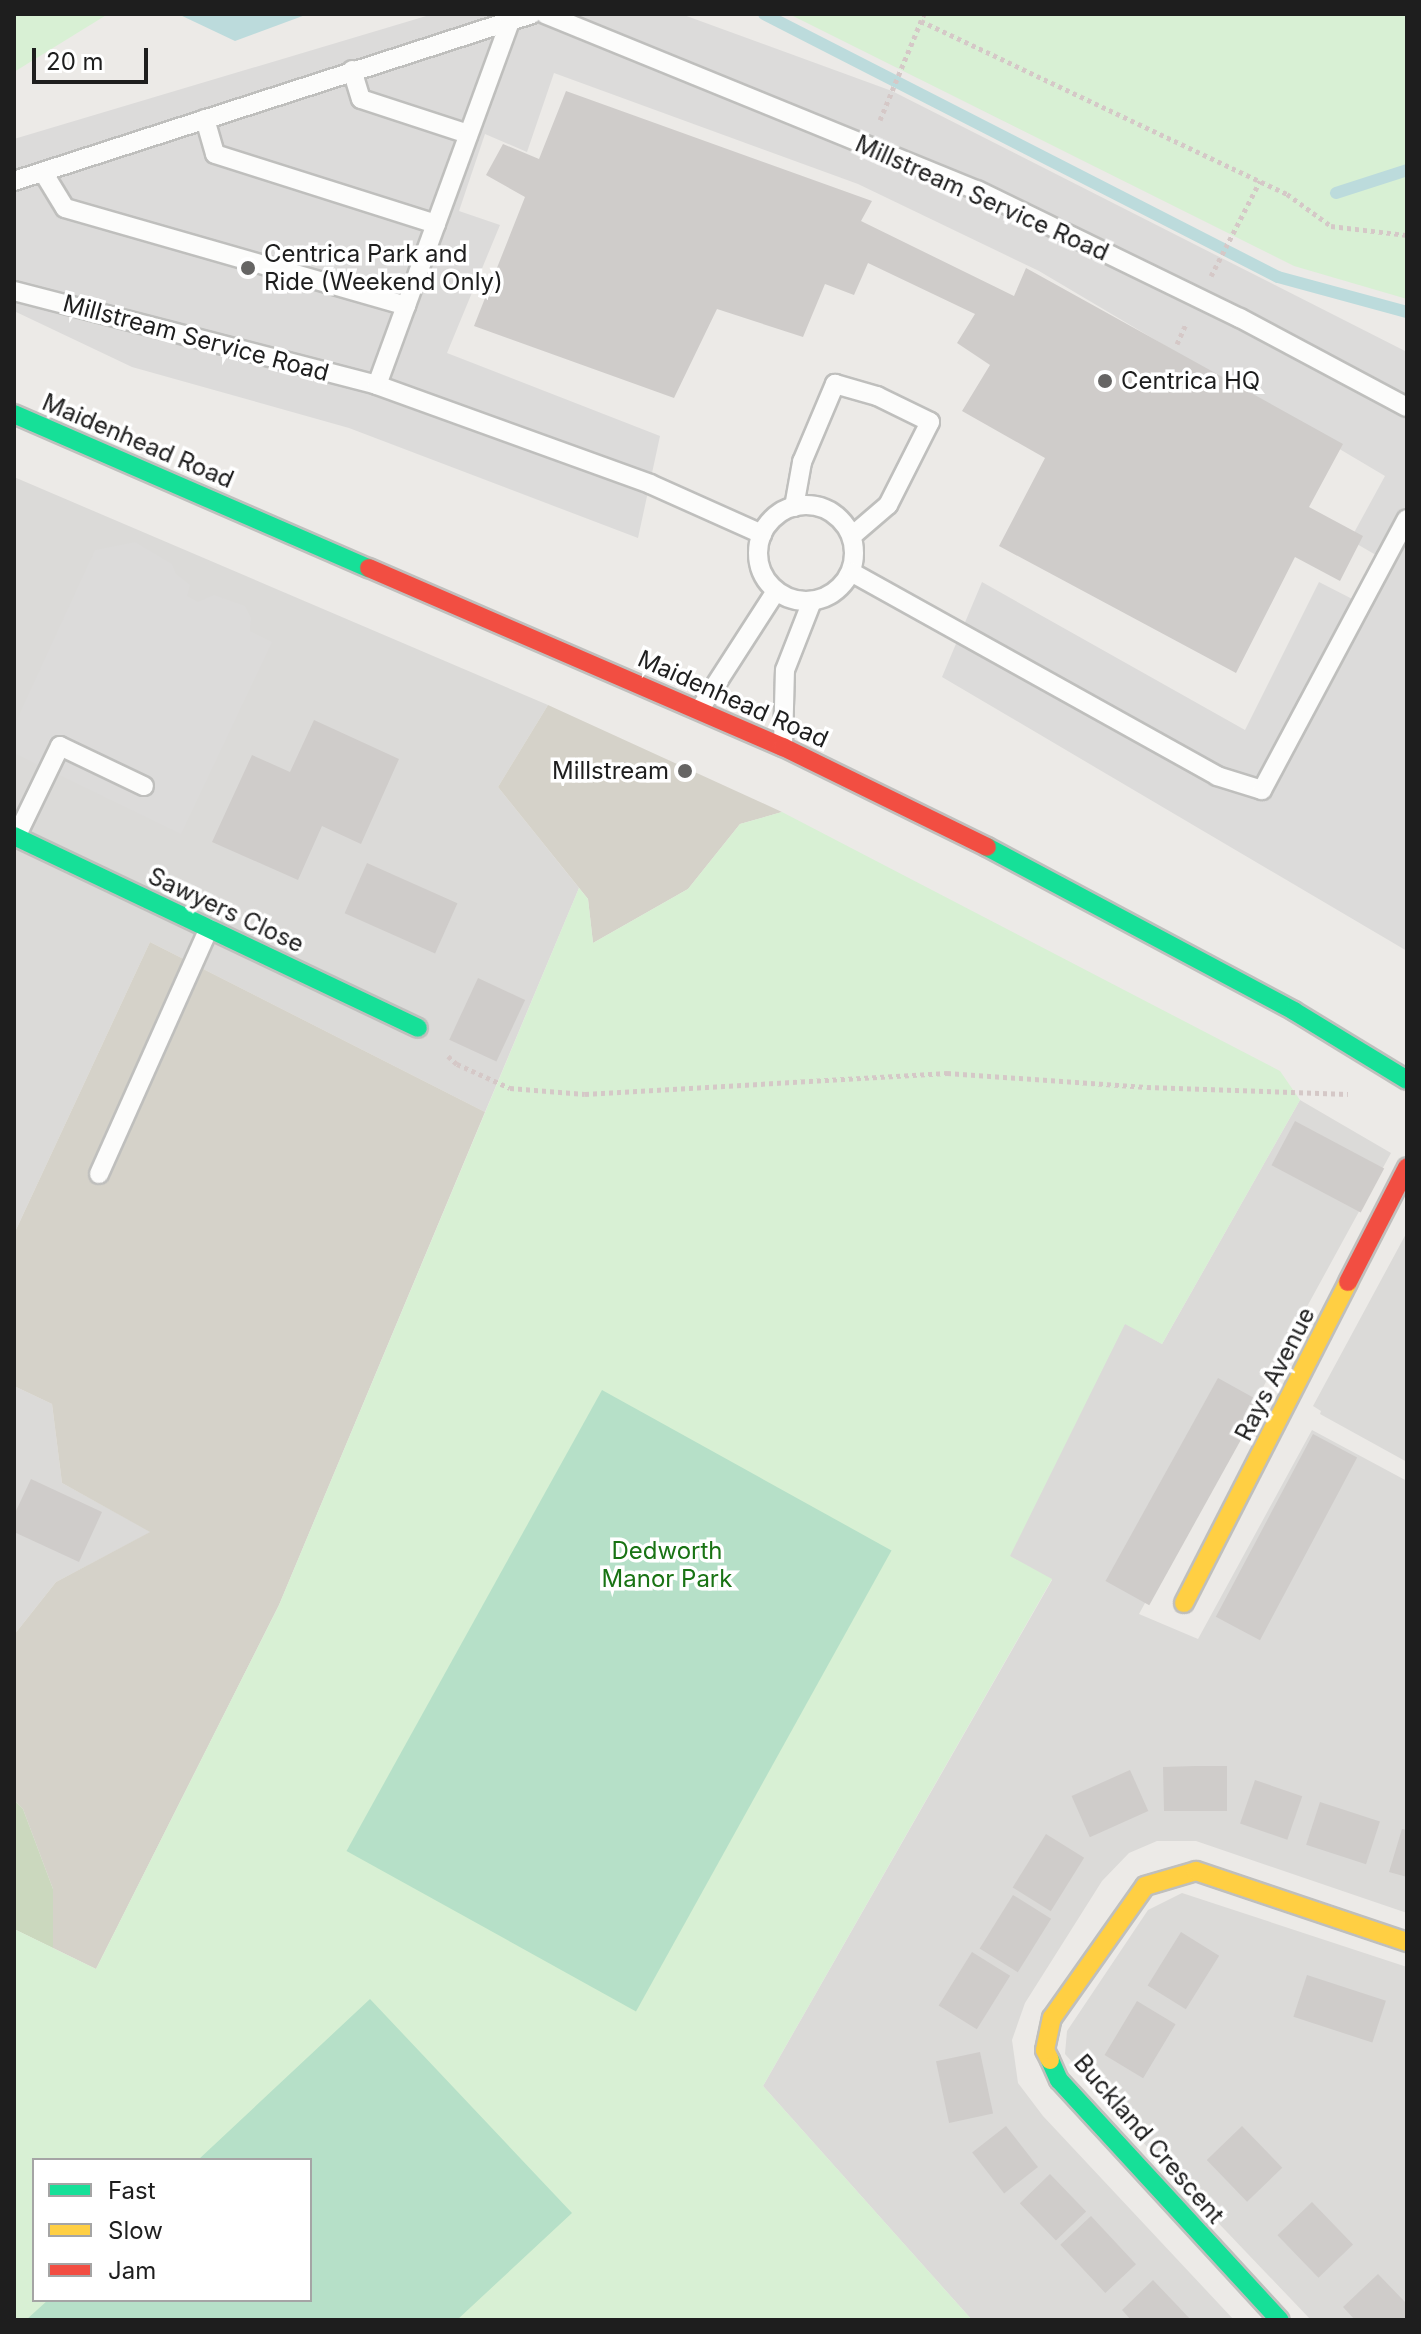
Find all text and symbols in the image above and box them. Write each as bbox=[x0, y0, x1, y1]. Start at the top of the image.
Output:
scale bar bbox=[36, 32, 152, 82]
text: 20 m bbox=[46, 47, 104, 76]
street label: Millstream Service Road bbox=[851, 129, 1113, 267]
place label: Centrica Park and Ride (Weekend Only) bbox=[264, 240, 503, 296]
marker: Centrica Park and Ride (Weekend Only) bbox=[239, 259, 257, 277]
street label: Millstream Service Road bbox=[60, 289, 332, 387]
place label: Centrica HQ bbox=[1121, 367, 1260, 395]
marker: Centrica HQ bbox=[1096, 372, 1114, 390]
street label: Maidenhead Road bbox=[38, 388, 238, 494]
street label: Maidenhead Road bbox=[633, 644, 833, 754]
place label: Millstream bbox=[552, 757, 669, 785]
marker: Millstream bbox=[676, 762, 694, 780]
street label: Sawyers Close bbox=[144, 861, 308, 959]
street label: Rays Avenue bbox=[1229, 1303, 1321, 1445]
park label: Dedworth Manor Park bbox=[602, 1537, 732, 1593]
street label: Buckland Crescent bbox=[1068, 2049, 1230, 2229]
legend bbox=[32, 2158, 312, 2302]
text: Fast bbox=[108, 2176, 156, 2205]
text: Slow bbox=[108, 2216, 163, 2245]
text: Jam bbox=[108, 2256, 156, 2285]

